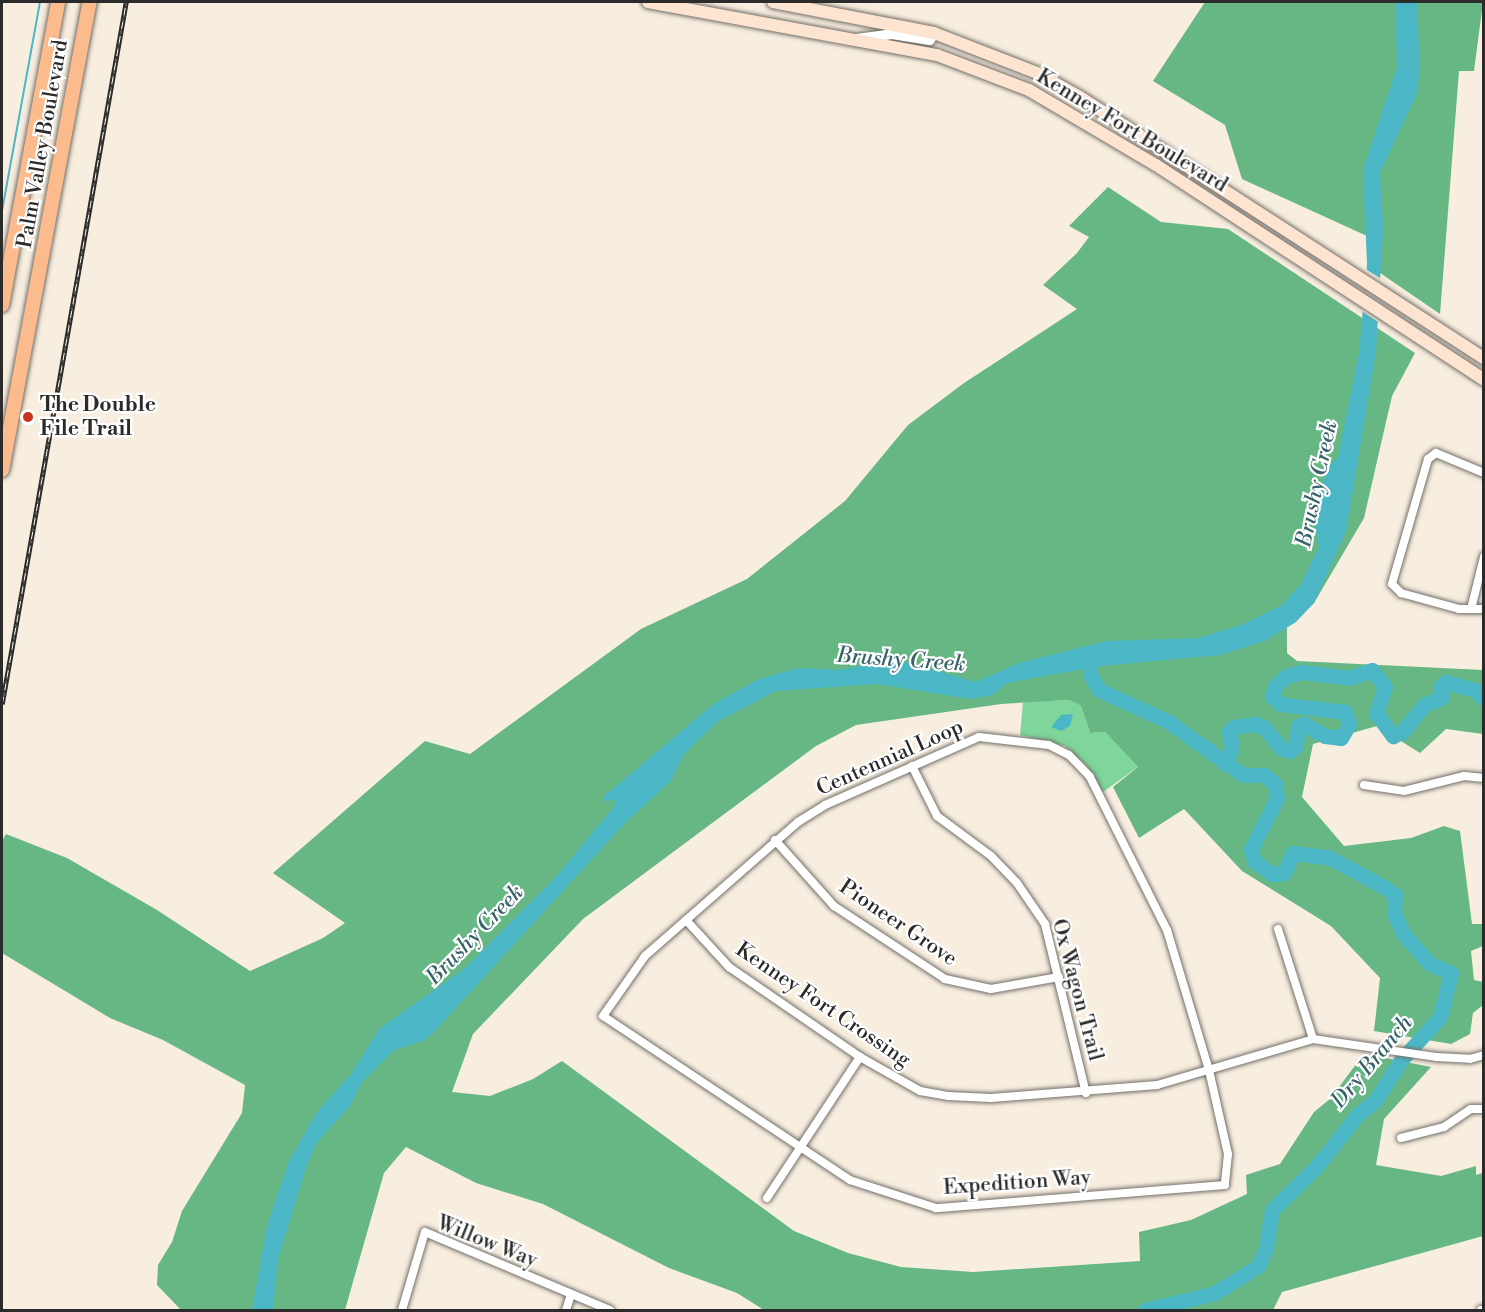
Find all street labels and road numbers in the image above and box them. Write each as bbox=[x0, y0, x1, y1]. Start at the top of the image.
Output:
street label: Palm Valley Boulevard bbox=[12, 38, 74, 250]
street label: Kenney Fort Boulevard bbox=[1032, 64, 1232, 198]
street label: Centennial Loop bbox=[813, 714, 967, 802]
street label: Pioneer Grove bbox=[834, 874, 962, 972]
street label: Ox Wagon Trail bbox=[1046, 916, 1108, 1064]
street label: Kenney Fort Crossing bbox=[731, 937, 915, 1073]
street label: Expedition Way bbox=[942, 1165, 1092, 1201]
street label: Willow Way bbox=[433, 1210, 541, 1274]

